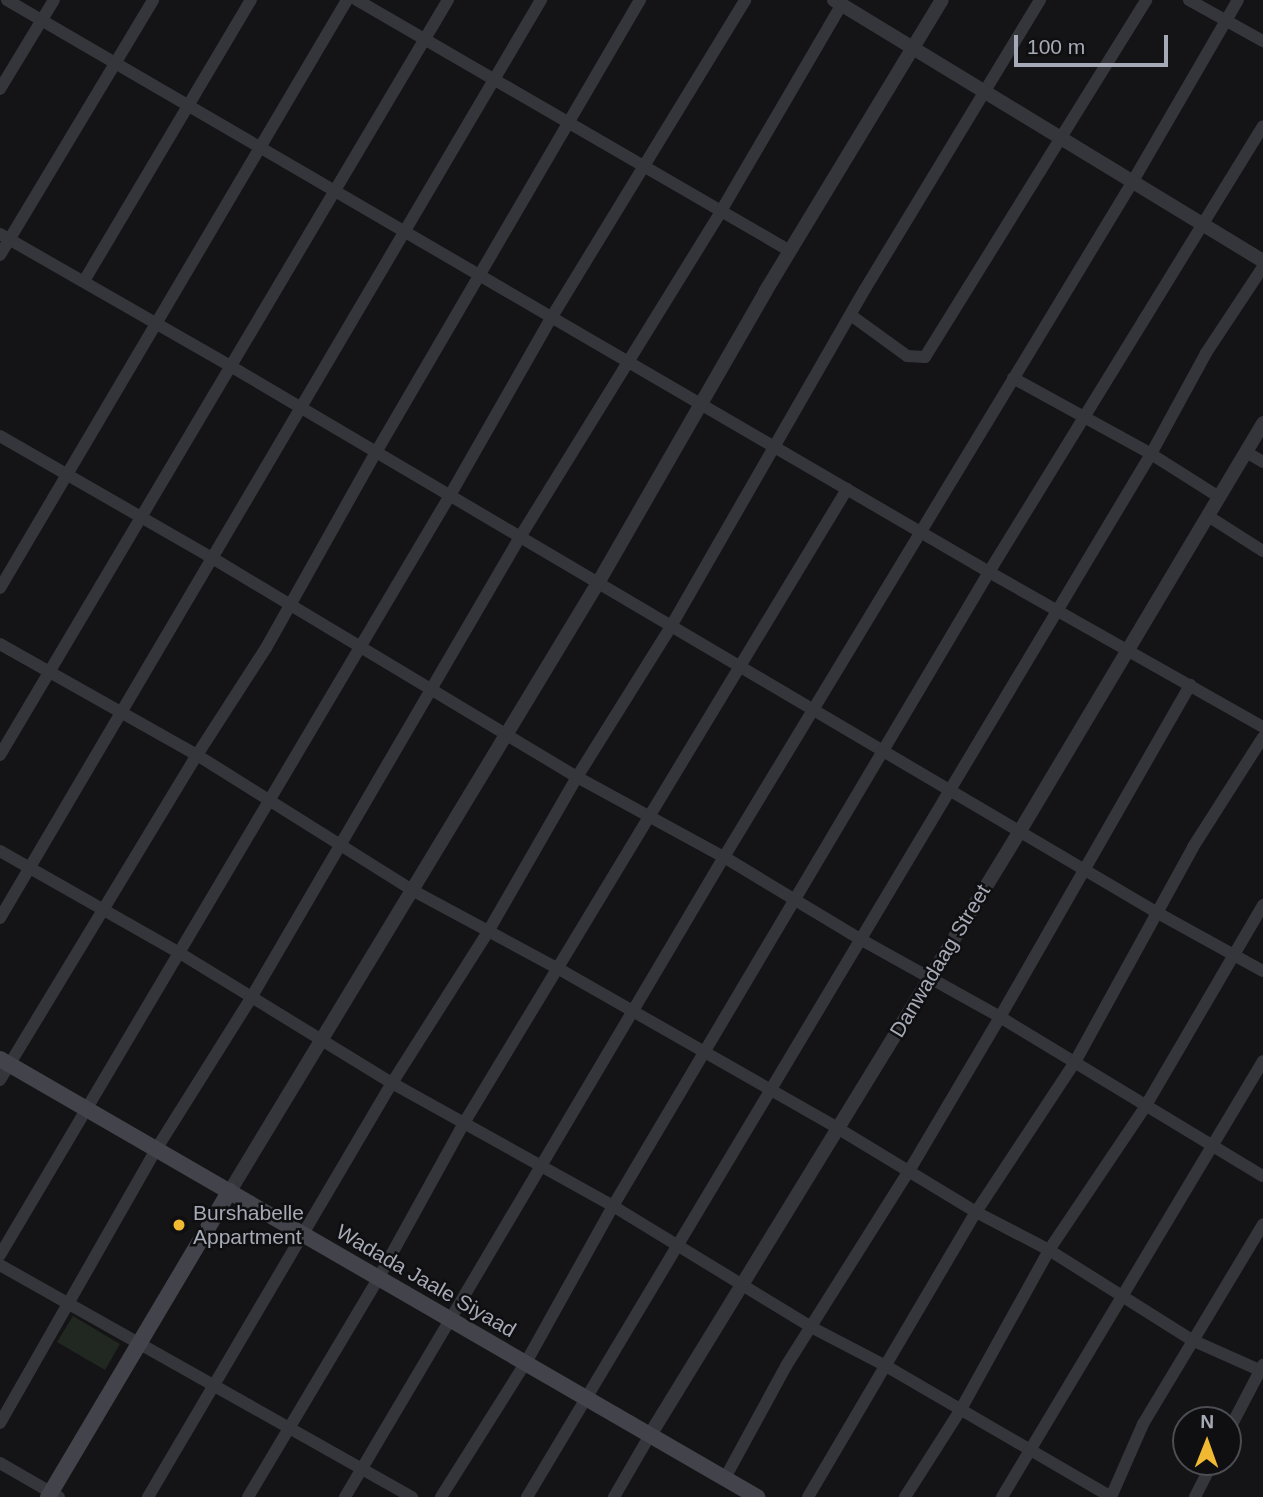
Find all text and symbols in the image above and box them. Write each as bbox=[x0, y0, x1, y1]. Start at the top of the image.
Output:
scale bar bbox=[1018, 21, 1172, 65]
text: 100 m bbox=[1027, 35, 1085, 58]
street label: Danwadaag Street bbox=[884, 880, 996, 1042]
place label: Burshabelle Appartment bbox=[193, 1200, 304, 1250]
marker: Burshabelle Appartment bbox=[171, 1217, 187, 1233]
street label: Wadada Jaale Siyaad bbox=[332, 1219, 520, 1343]
north arrow bbox=[1172, 1406, 1242, 1476]
text: N bbox=[1200, 1411, 1214, 1432]

